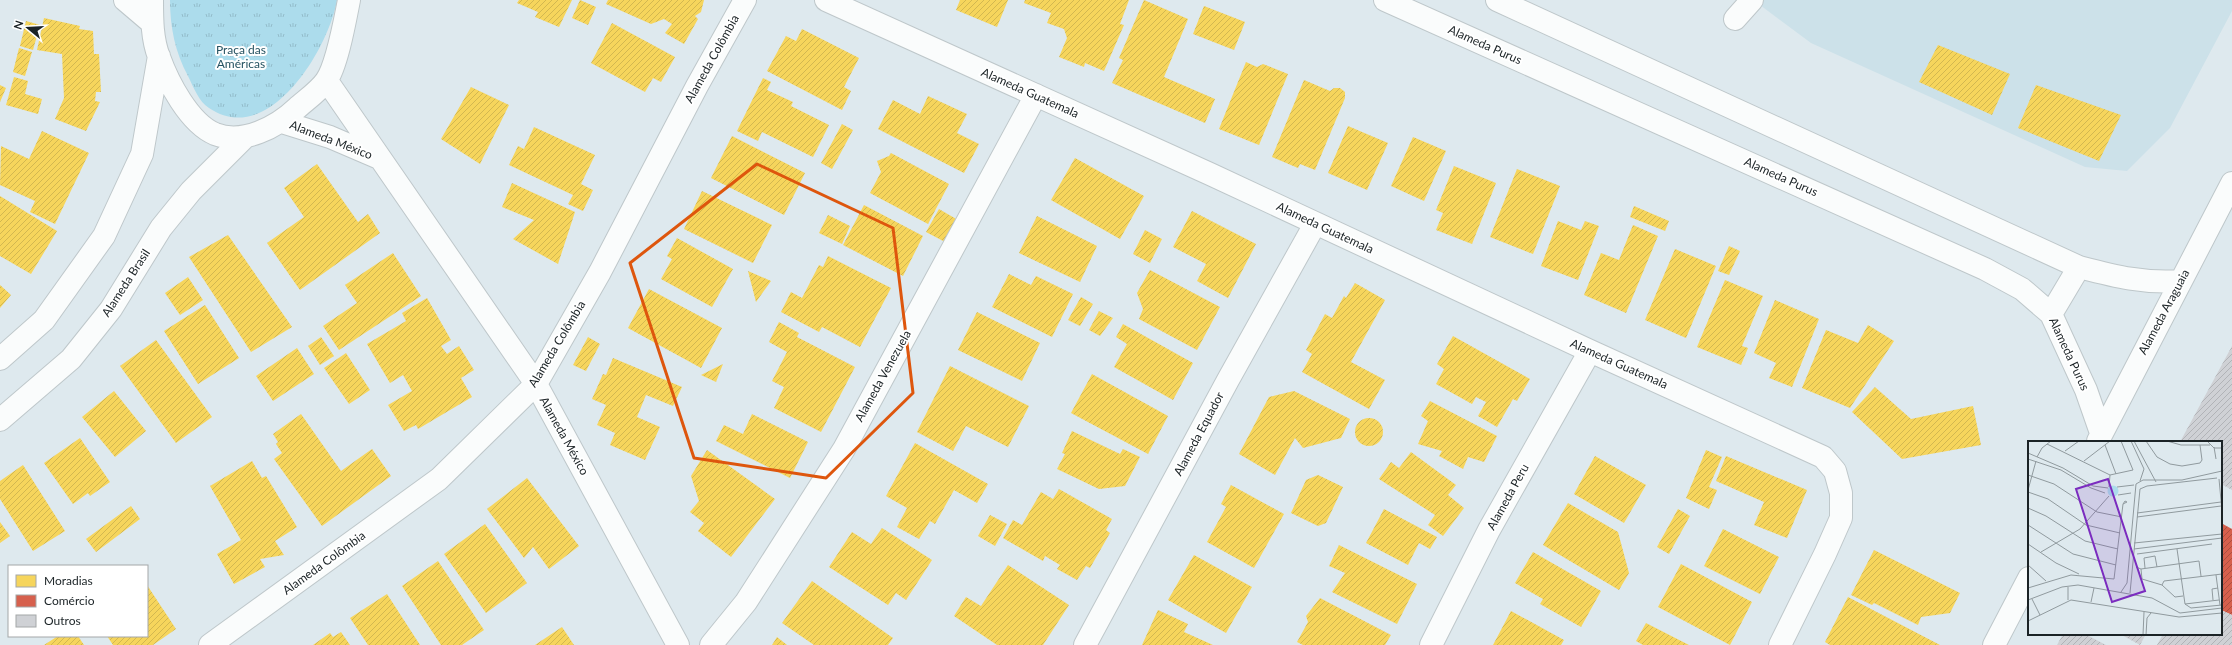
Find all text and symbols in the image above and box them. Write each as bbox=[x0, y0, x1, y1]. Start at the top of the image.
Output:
north arrow bbox=[8, 8, 48, 48]
street label: Alameda Colômbia bbox=[681, 12, 742, 106]
text: N bbox=[11, 19, 26, 31]
street label: Alameda Purus bbox=[1446, 22, 1524, 67]
park label: Praça das Américas bbox=[216, 42, 266, 71]
street label: Alameda Guatemala bbox=[979, 64, 1081, 121]
street label: Alameda México bbox=[288, 117, 375, 162]
street label: Alameda Purus bbox=[1742, 154, 1820, 199]
street label: Alameda Guatemala bbox=[1274, 198, 1376, 257]
street label: Alameda Brasil bbox=[98, 246, 153, 319]
street label: Alameda Araguaia bbox=[2135, 266, 2192, 357]
street label: Alameda Colômbia bbox=[525, 298, 588, 390]
street label: Alameda Purus bbox=[2046, 315, 2093, 393]
street label: Alameda Venezuela bbox=[851, 327, 914, 424]
street label: Alameda Guatemala bbox=[1568, 335, 1670, 392]
street label: Alameda Equador bbox=[1170, 389, 1227, 478]
street label: Alameda México bbox=[537, 394, 592, 478]
inset map bbox=[2028, 441, 2222, 635]
street label: Alameda Peru bbox=[1483, 461, 1532, 532]
street label: Alameda Colômbia bbox=[279, 528, 368, 598]
legend bbox=[8, 565, 148, 637]
text: Moradias bbox=[44, 573, 93, 588]
text: Comércio bbox=[44, 593, 95, 608]
text: Outros bbox=[44, 613, 81, 628]

